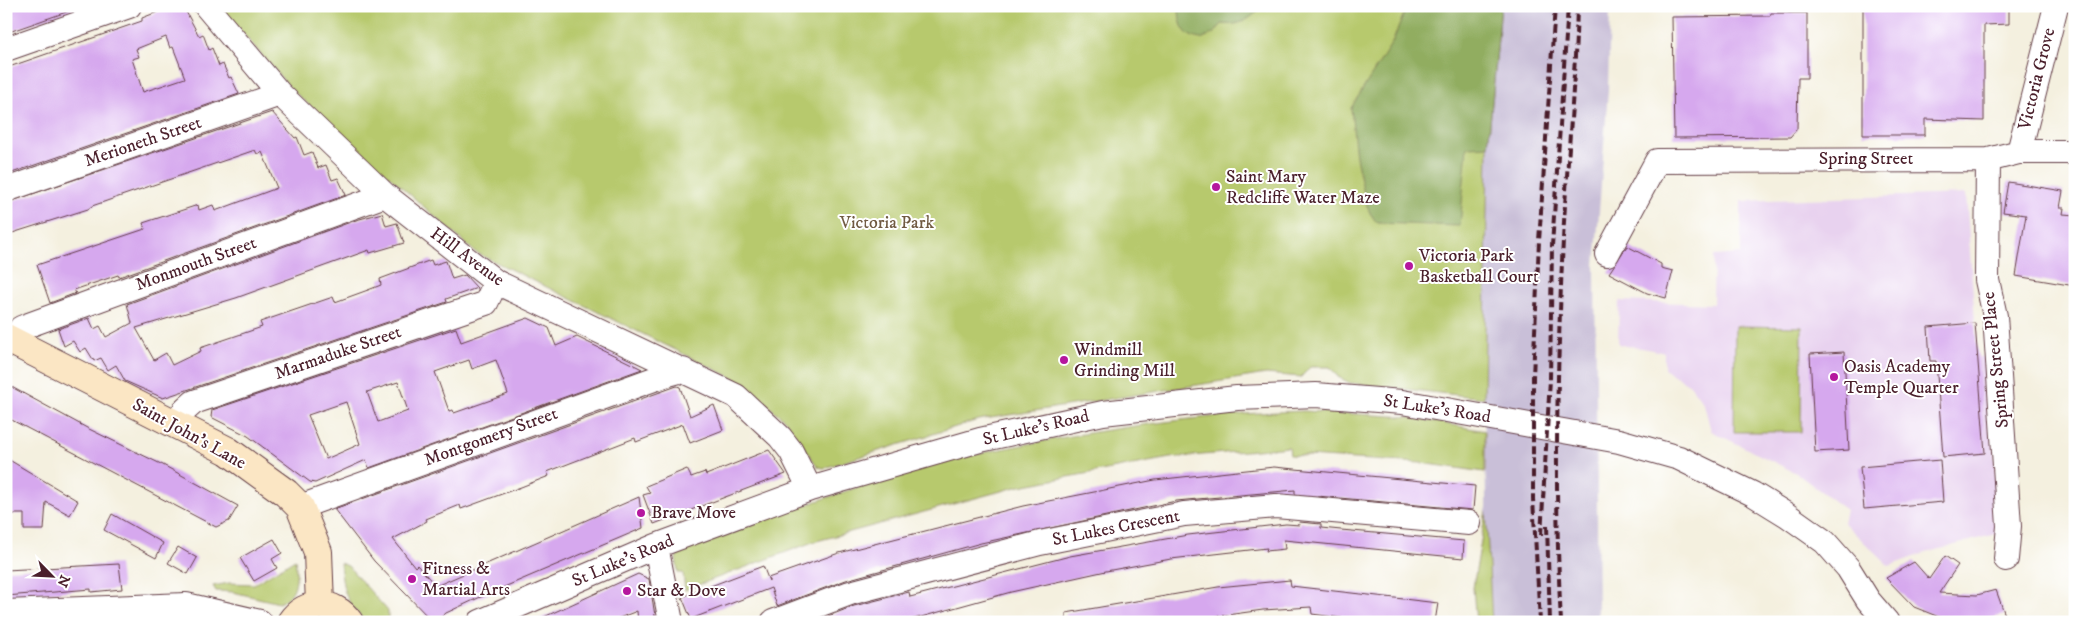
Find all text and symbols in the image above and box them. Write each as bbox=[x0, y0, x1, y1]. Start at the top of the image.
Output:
street label: Victoria Grove bbox=[2013, 26, 2060, 133]
street label: Merioneth Street bbox=[82, 112, 205, 172]
street label: Spring Street bbox=[1819, 148, 1913, 170]
place label: Saint Mary Redcliffe Water Maze bbox=[1226, 166, 1380, 209]
marker: Saint Mary Redcliffe Water Maze bbox=[1210, 181, 1222, 193]
park label: Victoria Park bbox=[839, 212, 934, 234]
street label: Hill Avenue bbox=[426, 223, 508, 291]
street label: Monmouth Street bbox=[133, 232, 260, 296]
place label: Victoria Park Basketball Court bbox=[1418, 245, 1539, 288]
marker: Victoria Park Basketball Court bbox=[1403, 260, 1415, 272]
street label: Spring Street Place bbox=[1978, 291, 2014, 429]
street label: Marmaduke Street bbox=[272, 321, 404, 385]
place label: Windmill Grinding Mill bbox=[1073, 339, 1175, 382]
marker: Windmill Grinding Mill bbox=[1058, 354, 1070, 366]
place label: Oasis Academy Temple Quarter bbox=[1844, 356, 1959, 399]
marker: Oasis Academy Temple Quarter bbox=[1828, 371, 1840, 383]
street label: St Luke's Road bbox=[1382, 390, 1492, 428]
street label: Saint John's Lane bbox=[128, 394, 250, 474]
street label: Montgomery Street bbox=[421, 403, 561, 471]
street label: St Luke's Road bbox=[981, 405, 1091, 451]
place label: Brave Move bbox=[651, 502, 736, 524]
street label: St Lukes Crescent bbox=[1051, 505, 1182, 551]
marker: Brave Move bbox=[635, 507, 647, 519]
street label: St Luke's Road bbox=[569, 530, 677, 592]
north arrow bbox=[28, 550, 78, 600]
place label: Fitness & Martial Arts bbox=[422, 558, 510, 601]
text: N bbox=[52, 572, 74, 590]
marker: Fitness & Martial Arts bbox=[406, 573, 418, 585]
place label: Star & Dove bbox=[637, 580, 726, 602]
marker: Star & Dove bbox=[621, 585, 633, 597]

